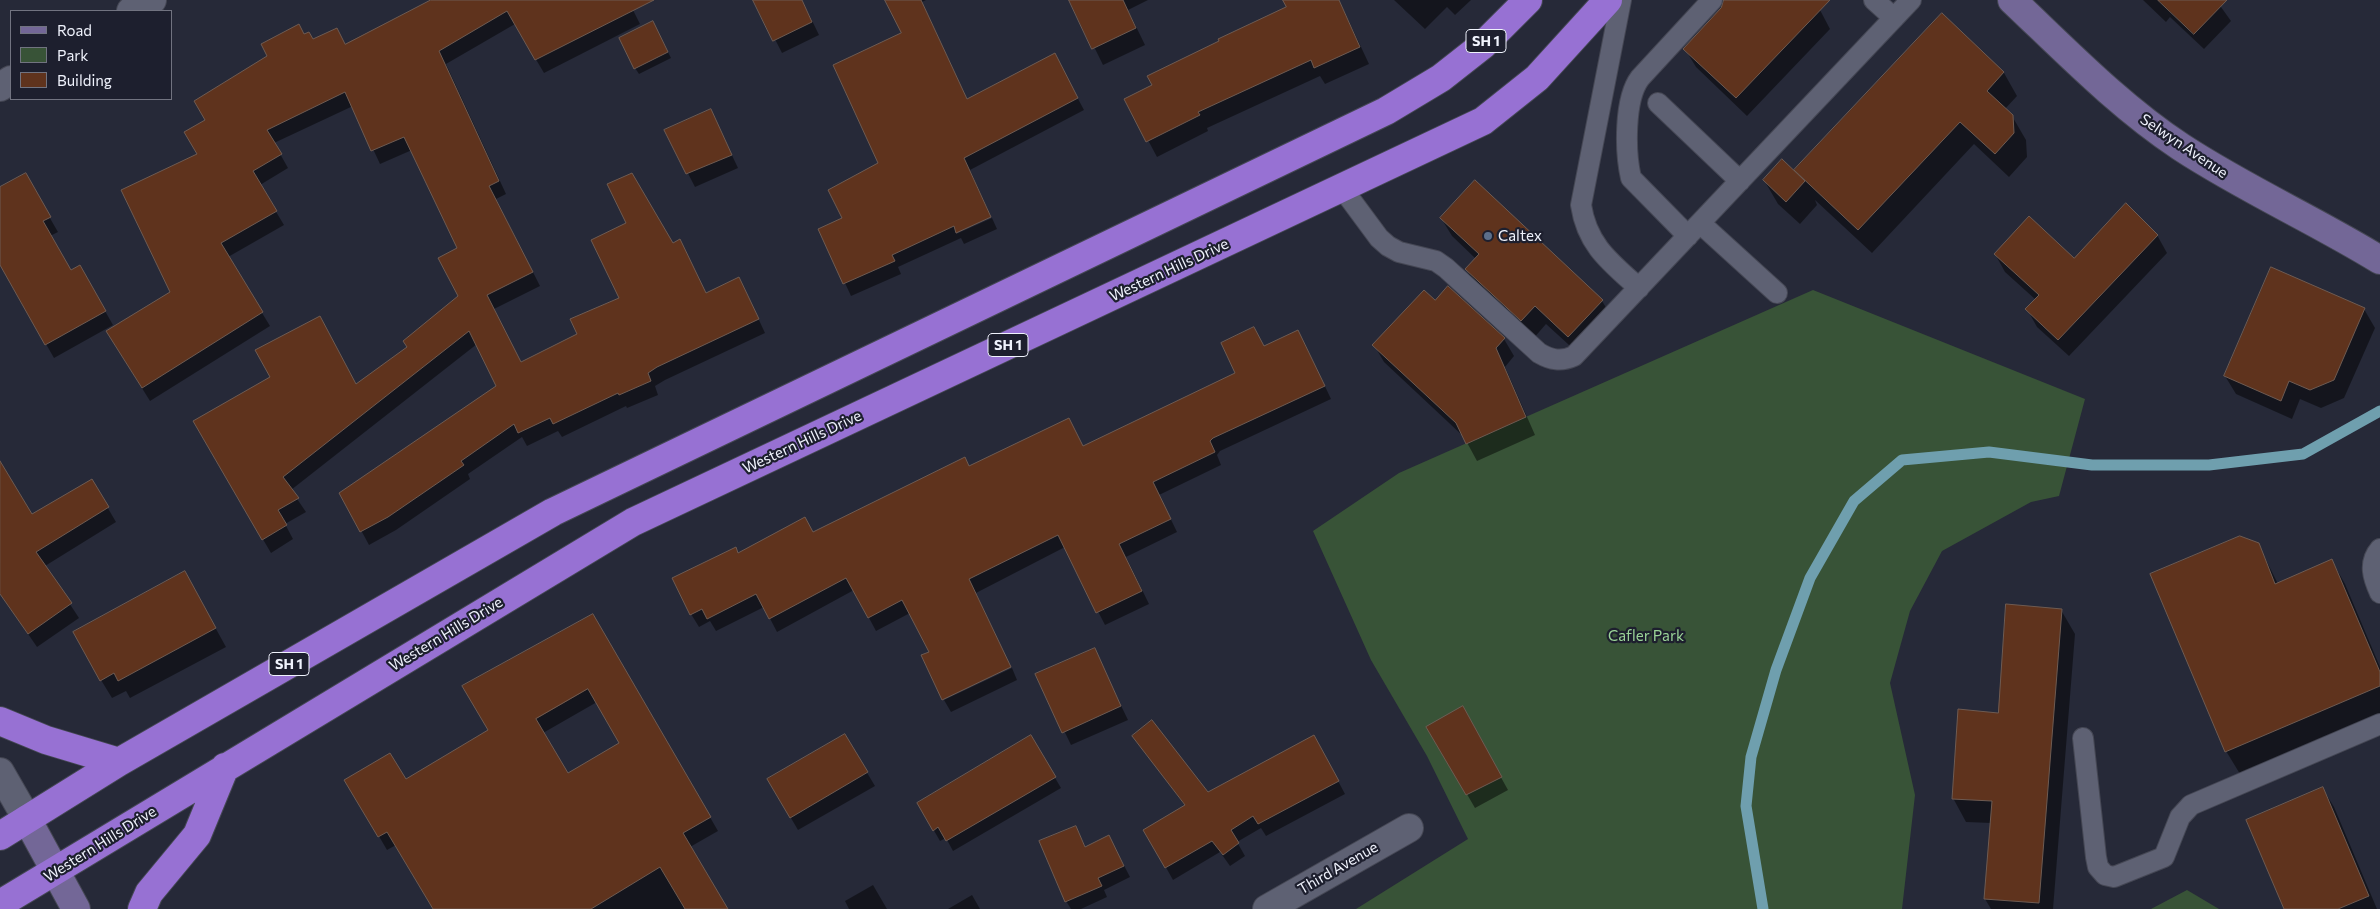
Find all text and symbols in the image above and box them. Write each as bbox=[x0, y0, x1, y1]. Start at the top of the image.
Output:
legend bbox=[10, 10, 172, 100]
text: Road bbox=[57, 21, 92, 39]
road number: SH 1 bbox=[1466, 29, 1506, 52]
text: Park bbox=[57, 46, 88, 64]
text: Building bbox=[57, 71, 112, 89]
street label: Selwyn Avenue bbox=[2137, 110, 2231, 182]
place label: Caltex bbox=[1498, 227, 1542, 245]
marker: Caltex bbox=[1482, 230, 1494, 242]
street label: Western Hills Drive bbox=[1107, 235, 1231, 305]
road number: SH 1 bbox=[988, 334, 1028, 356]
street label: Western Hills Drive bbox=[740, 407, 864, 477]
street label: Western Hills Drive bbox=[386, 593, 506, 675]
park label: Cafler Park bbox=[1608, 627, 1684, 645]
road number: SH 1 bbox=[269, 652, 309, 676]
street label: Western Hills Drive bbox=[41, 802, 159, 886]
street label: Third Avenue bbox=[1295, 838, 1381, 898]

